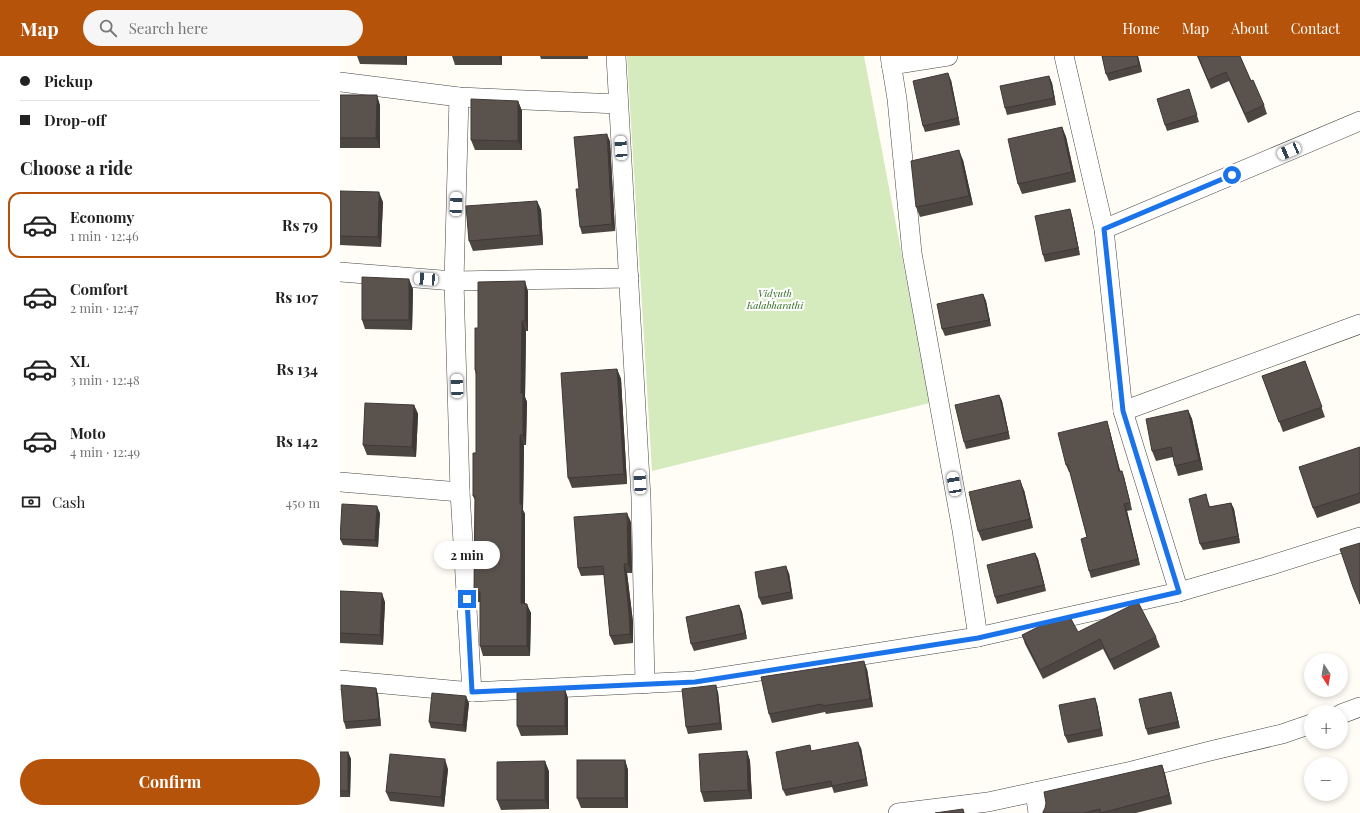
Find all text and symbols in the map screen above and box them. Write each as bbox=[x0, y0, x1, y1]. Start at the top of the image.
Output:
search box bbox=[83, 10, 363, 46]
text: Map bbox=[20, 15, 59, 41]
icon: search bbox=[97, 17, 119, 39]
text: Search here bbox=[129, 18, 208, 38]
text: Home bbox=[1122, 19, 1160, 38]
text: Map bbox=[1182, 19, 1209, 38]
text: About bbox=[1231, 19, 1269, 38]
text: Contact bbox=[1291, 19, 1340, 38]
text: Pickup bbox=[44, 71, 93, 91]
text: Drop-off bbox=[44, 110, 106, 130]
car bbox=[614, 136, 628, 160]
car bbox=[1276, 141, 1302, 161]
text: Choose a ride bbox=[20, 156, 133, 180]
route start bbox=[1223, 166, 1241, 184]
car bbox=[450, 192, 462, 216]
icon: car bbox=[22, 207, 58, 243]
text: Economy bbox=[70, 207, 134, 227]
text: Rs 79 bbox=[282, 215, 318, 235]
text: 1 min · 12:46 bbox=[70, 227, 139, 244]
car bbox=[414, 272, 438, 286]
icon: car bbox=[22, 279, 58, 315]
text: Comfort bbox=[70, 279, 128, 299]
park label: Vidyuth Kalabharathi bbox=[746, 286, 804, 312]
text: Rs 107 bbox=[275, 287, 318, 307]
text: 2 min · 12:47 bbox=[70, 299, 139, 316]
icon: car bbox=[22, 351, 58, 387]
text: XL bbox=[70, 351, 90, 371]
text: Rs 134 bbox=[276, 359, 318, 379]
text: 3 min · 12:48 bbox=[70, 371, 140, 388]
car bbox=[451, 374, 463, 398]
icon: car bbox=[22, 423, 58, 459]
text: Moto bbox=[70, 423, 106, 443]
text: Rs 142 bbox=[276, 431, 318, 451]
text: 4 min · 12:49 bbox=[70, 443, 140, 460]
car bbox=[633, 470, 647, 494]
car bbox=[946, 471, 962, 497]
icon: cash bbox=[20, 491, 42, 513]
text: Cash bbox=[52, 492, 85, 512]
text: 450 m bbox=[286, 494, 320, 511]
callout: 2 min bbox=[434, 541, 500, 569]
text: 2 min bbox=[450, 546, 484, 563]
route end bbox=[458, 590, 476, 608]
north arrow bbox=[1304, 653, 1348, 697]
map controls bbox=[1304, 653, 1348, 801]
button: + bbox=[1304, 705, 1348, 749]
button: − bbox=[1304, 757, 1348, 801]
button: Confirm bbox=[20, 759, 320, 805]

